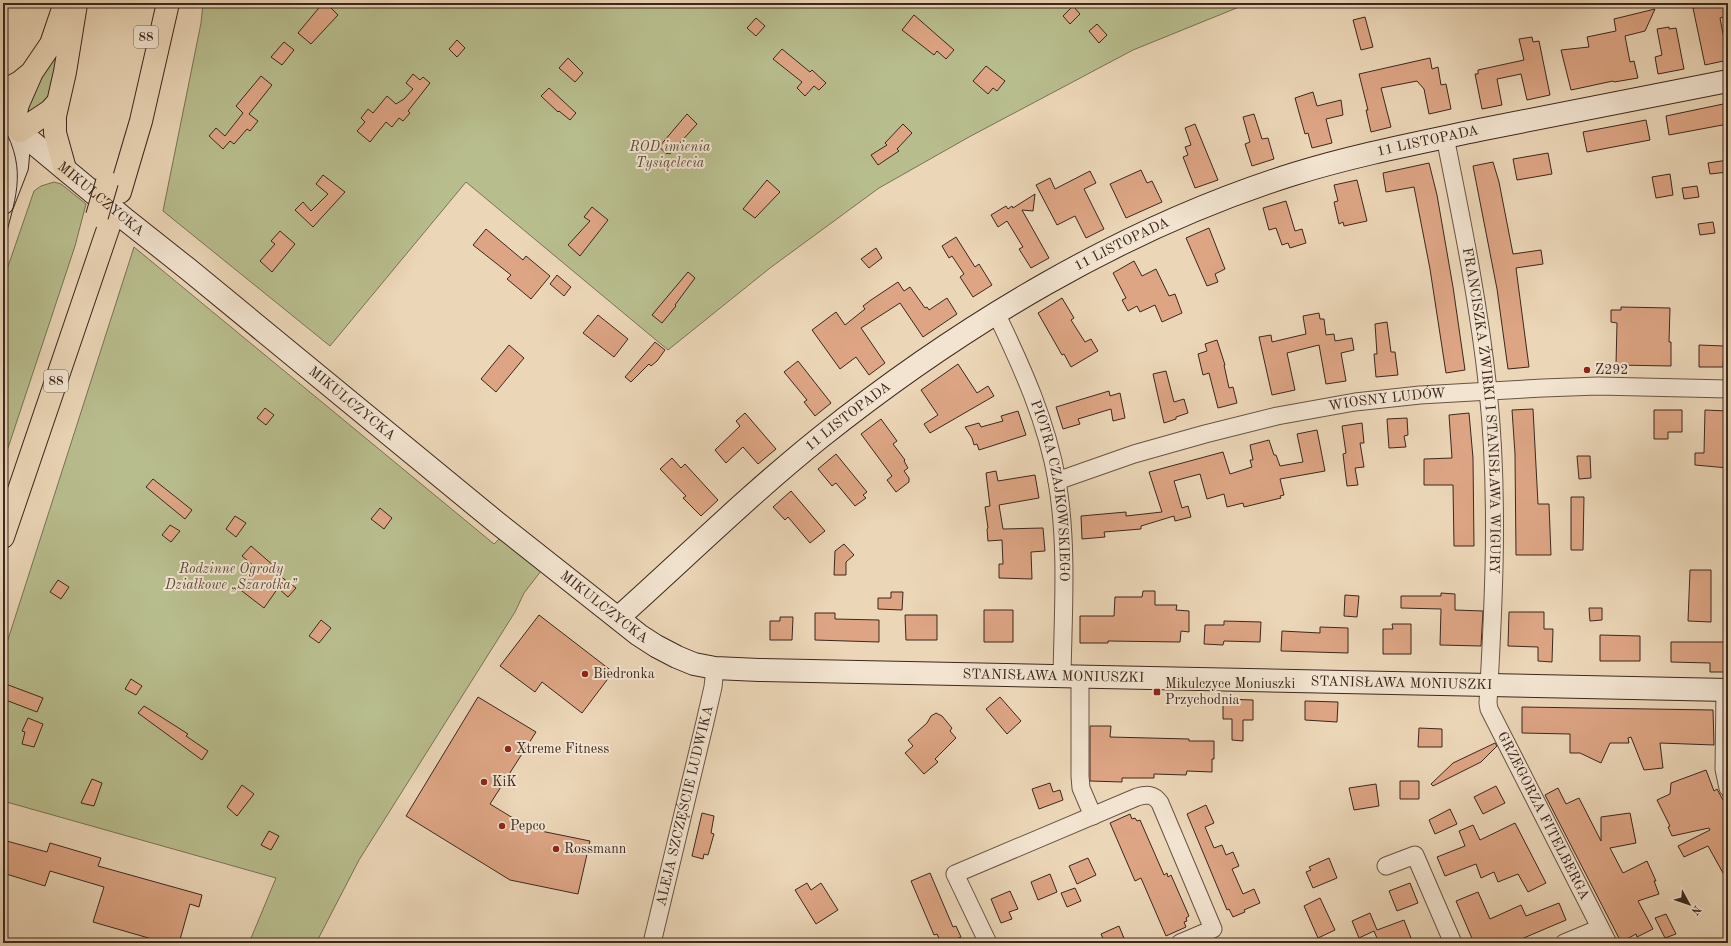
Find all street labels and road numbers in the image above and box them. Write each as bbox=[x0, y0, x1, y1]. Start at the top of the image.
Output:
road number: 88 bbox=[134, 26, 158, 48]
street label: 11 LISTOPADA bbox=[1376, 123, 1480, 159]
street label: MIKULCZYCKA bbox=[55, 159, 147, 239]
street label: 11 LISTOPADA bbox=[1072, 215, 1171, 274]
street label: FRANCISZKA ŻWIRKI I STANISŁAWA WIGURY bbox=[1460, 247, 1502, 574]
street label: MIKULCZYCKA bbox=[306, 364, 398, 443]
road number: 88 bbox=[44, 370, 68, 392]
street label: 11 LISTOPADA bbox=[803, 379, 894, 454]
street label: WIOSNY LUDÓW bbox=[1327, 383, 1446, 414]
street label: PIOTRA CZAJKOWSKIEGO bbox=[1028, 398, 1071, 582]
street label: MIKULCZYCKA bbox=[557, 568, 651, 646]
street label: STANISŁAWA MONIUSZKI bbox=[963, 667, 1144, 685]
street label: STANISŁAWA MONIUSZKI bbox=[1310, 674, 1492, 692]
street label: ALEJA SZCZĘŚCIE LUDWIKA bbox=[654, 704, 716, 908]
street label: GRZEGORZA FITELBERGA bbox=[1495, 730, 1592, 902]

